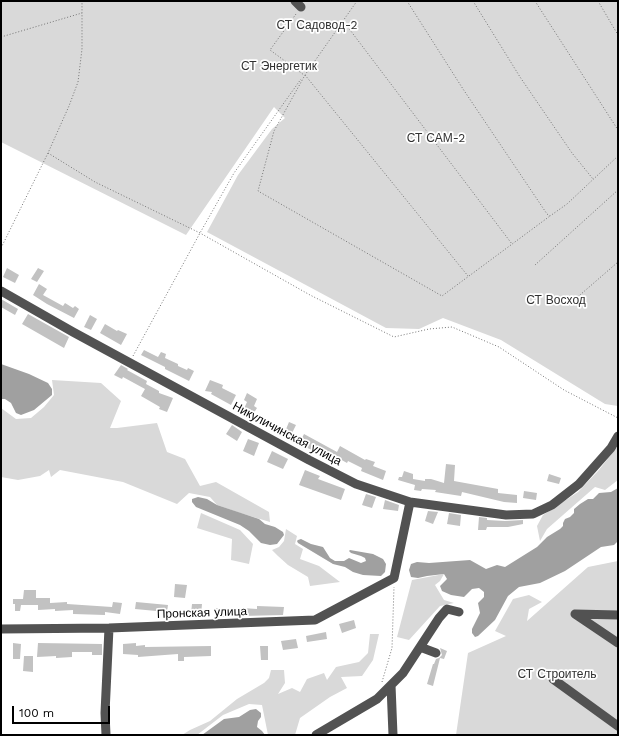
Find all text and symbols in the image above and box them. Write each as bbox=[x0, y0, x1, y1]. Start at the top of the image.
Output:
park label: СТ Садовод-2 bbox=[276, 18, 358, 32]
park label: СТ Энергетик bbox=[241, 59, 317, 73]
park label: СТ САМ-2 bbox=[407, 131, 465, 145]
park label: СТ Восход bbox=[526, 293, 586, 307]
street label: Никуличинская улица bbox=[230, 399, 344, 469]
street label: Пронская улица bbox=[157, 604, 247, 622]
park label: СТ Строитель bbox=[518, 667, 596, 681]
scale bar bbox=[14, 698, 112, 724]
text: 100 m bbox=[19, 706, 54, 720]

